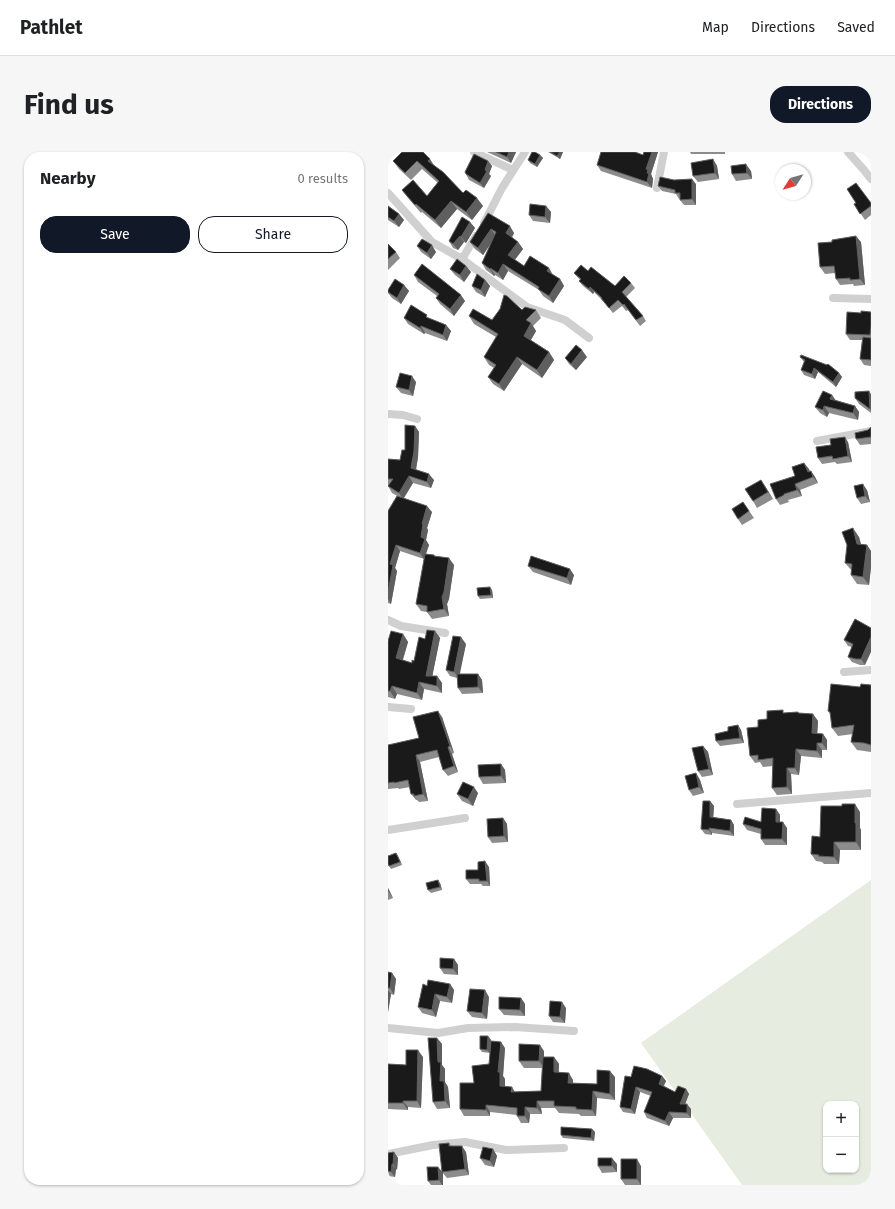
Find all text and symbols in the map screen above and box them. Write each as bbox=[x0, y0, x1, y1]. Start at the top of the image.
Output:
text: Pathlet bbox=[20, 16, 83, 39]
text: Map bbox=[702, 19, 729, 36]
text: Directions bbox=[751, 19, 815, 36]
text: Saved bbox=[837, 19, 875, 36]
button: Directions bbox=[770, 86, 871, 123]
text: Find us bbox=[24, 88, 114, 121]
north arrow bbox=[775, 164, 811, 200]
text: Nearby bbox=[40, 168, 95, 189]
text: 0 results bbox=[297, 171, 348, 186]
button: Save bbox=[40, 216, 190, 253]
button: Share bbox=[198, 216, 348, 253]
map controls bbox=[823, 1101, 859, 1173]
button: + bbox=[823, 1101, 859, 1137]
button: − bbox=[823, 1137, 859, 1173]

